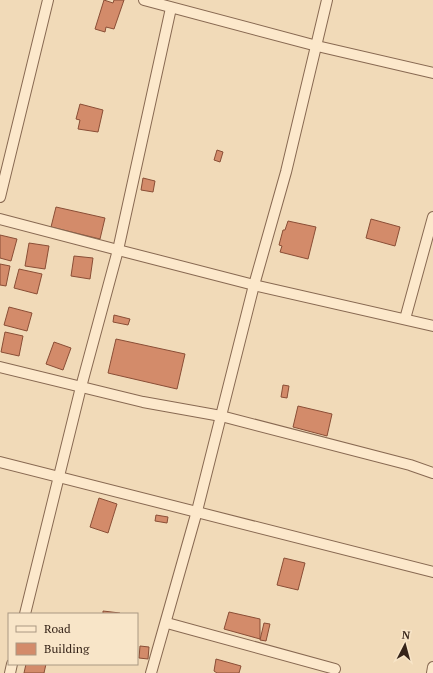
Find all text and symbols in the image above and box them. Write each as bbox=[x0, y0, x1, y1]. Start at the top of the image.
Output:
legend bbox=[8, 613, 138, 665]
text: Road bbox=[44, 621, 71, 636]
north arrow bbox=[385, 625, 425, 665]
text: N bbox=[401, 628, 412, 643]
text: Building bbox=[44, 641, 90, 656]

